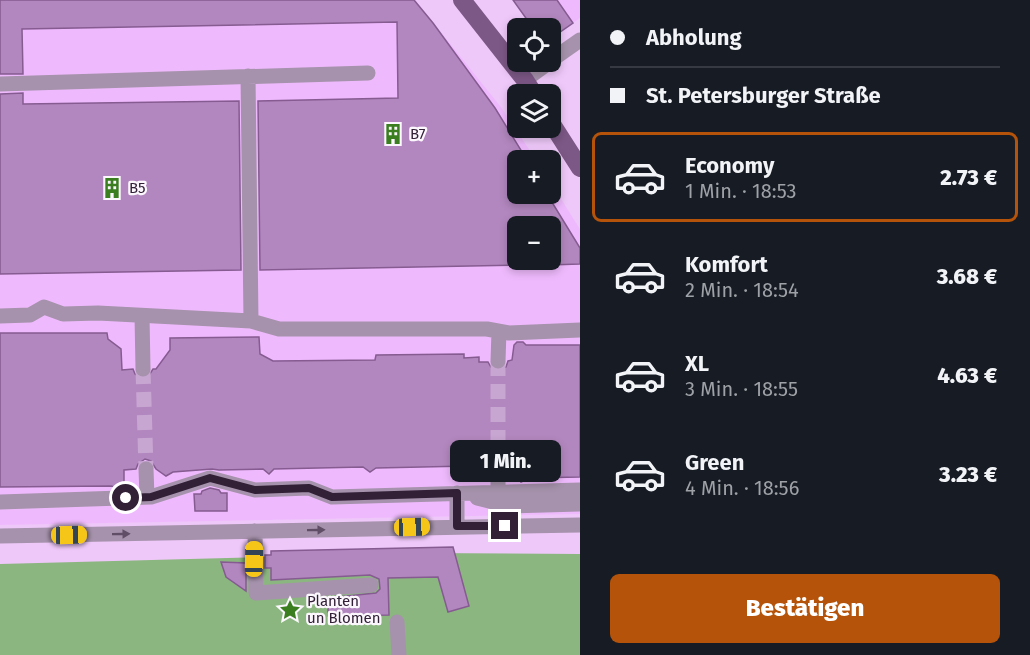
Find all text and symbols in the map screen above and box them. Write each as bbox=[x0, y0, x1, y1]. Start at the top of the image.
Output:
map controls bbox=[507, 18, 561, 270]
button: locate bbox=[507, 18, 561, 72]
text: Abholung bbox=[646, 24, 742, 51]
text: St. Petersburger Straße bbox=[646, 82, 881, 109]
button: layers bbox=[507, 84, 561, 138]
building icon: B7 bbox=[381, 122, 405, 146]
place label: B7 bbox=[410, 125, 426, 143]
button: + bbox=[507, 150, 561, 204]
icon: car bbox=[613, 150, 667, 204]
text: Economy bbox=[685, 152, 774, 179]
text: 2.73 € bbox=[940, 164, 997, 191]
building icon: B5 bbox=[100, 176, 124, 200]
place label: B5 bbox=[129, 179, 146, 197]
text: 1 Min. · 18:53 bbox=[685, 179, 797, 203]
button: − bbox=[507, 216, 561, 270]
icon: car bbox=[613, 249, 667, 303]
text: Komfort bbox=[685, 251, 768, 278]
text: 3.68 € bbox=[937, 263, 997, 290]
text: 2 Min. · 18:54 bbox=[685, 278, 799, 302]
icon: car bbox=[613, 348, 667, 402]
text: XL bbox=[685, 350, 709, 377]
text: 4.63 € bbox=[937, 362, 997, 389]
text: 3 Min. · 18:55 bbox=[685, 377, 798, 401]
callout: 1 Min. bbox=[450, 439, 560, 481]
icon: car bbox=[613, 447, 667, 501]
text: 1 Min. bbox=[480, 449, 531, 473]
text: Green bbox=[685, 449, 744, 476]
text: 3.23 € bbox=[939, 461, 997, 488]
text: 4 Min. · 18:56 bbox=[685, 476, 799, 500]
route start bbox=[112, 484, 139, 511]
route end bbox=[491, 512, 518, 539]
car bbox=[394, 517, 430, 537]
one-way arrow bbox=[307, 525, 326, 534]
car bbox=[51, 526, 87, 544]
one-way arrow bbox=[112, 529, 131, 539]
car bbox=[245, 541, 263, 577]
button: Bestätigen bbox=[610, 574, 1000, 643]
place label: Planten un Blomen bbox=[307, 592, 381, 627]
place icon: Planten un Blomen bbox=[278, 598, 302, 622]

